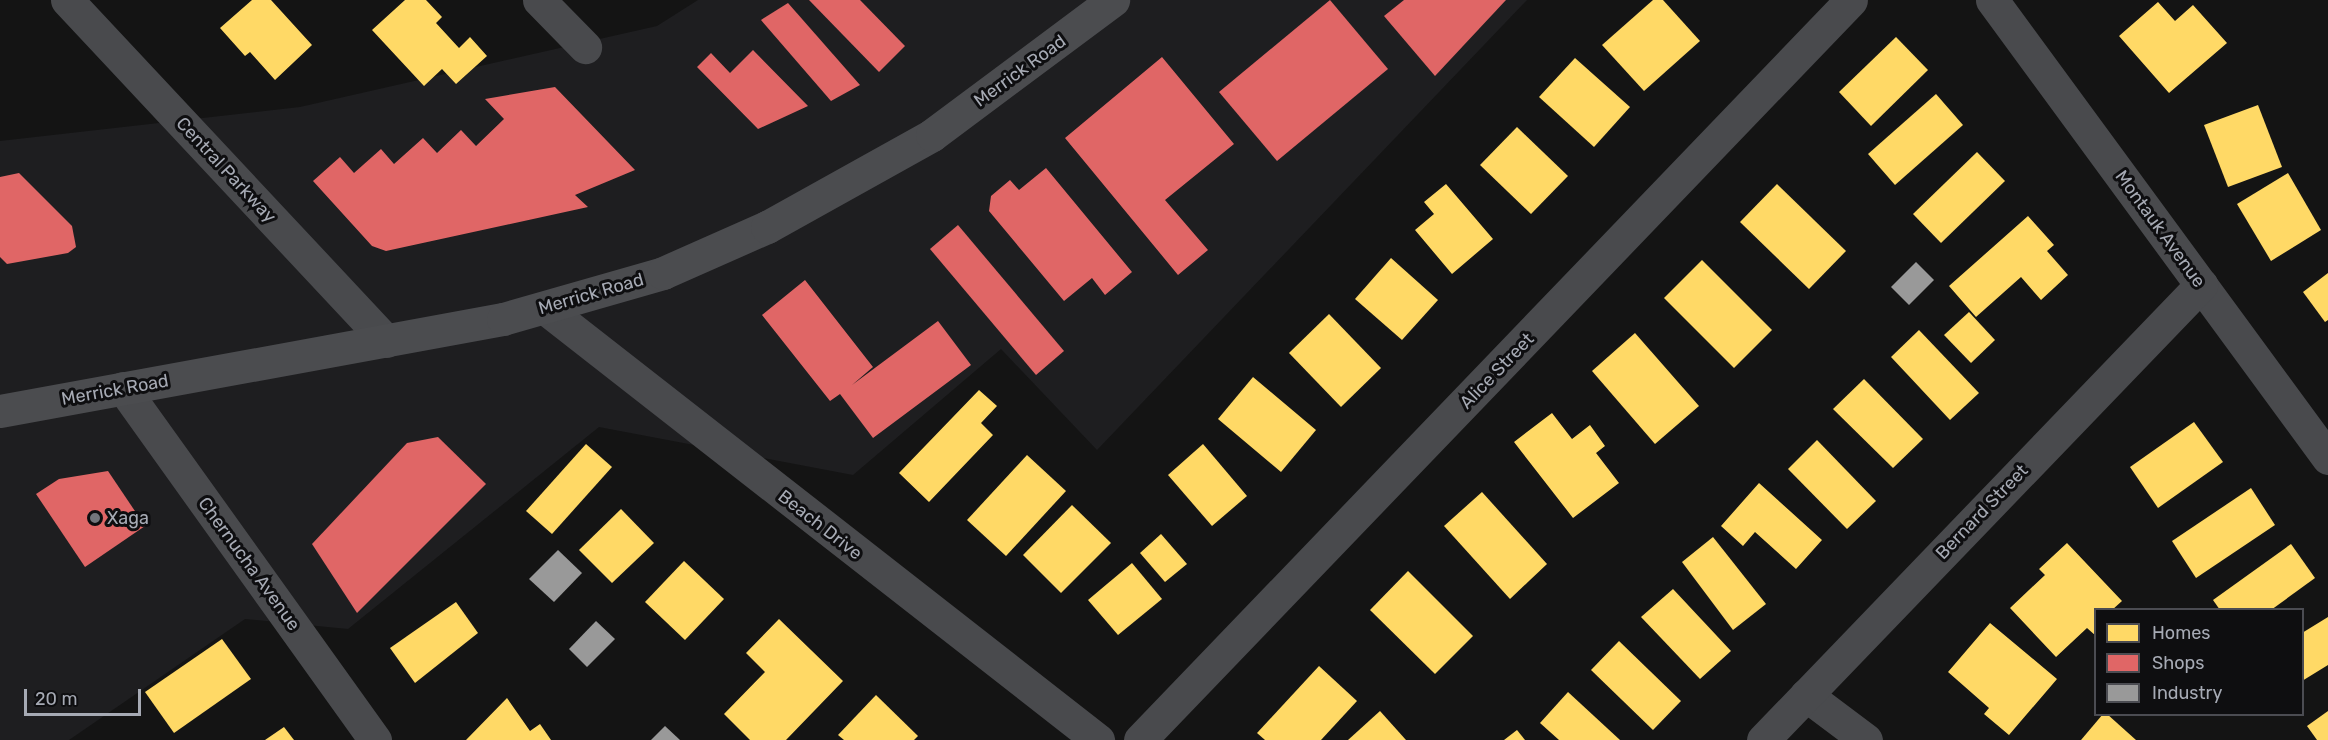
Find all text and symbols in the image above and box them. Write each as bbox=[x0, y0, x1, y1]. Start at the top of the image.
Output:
street label: Merrick Road bbox=[970, 30, 1070, 112]
street label: Central Parkway bbox=[172, 113, 280, 227]
street label: Montauk Avenue bbox=[2110, 166, 2210, 292]
street label: Merrick Road bbox=[536, 269, 646, 319]
street label: Alice Street bbox=[1455, 329, 1539, 413]
street label: Merrick Road bbox=[60, 370, 170, 410]
street label: Bernard Street bbox=[1931, 460, 2033, 564]
street label: Beach Drive bbox=[774, 486, 866, 564]
street label: Chernucha Avenue bbox=[193, 493, 305, 635]
place label: Xaga bbox=[107, 507, 149, 529]
marker: Xaga bbox=[88, 511, 102, 525]
legend bbox=[2094, 608, 2304, 716]
text: Homes bbox=[2152, 622, 2210, 644]
text: Shops bbox=[2152, 652, 2204, 674]
scale bar bbox=[27, 677, 144, 715]
text: Industry bbox=[2152, 682, 2222, 704]
text: 20 m bbox=[35, 688, 77, 710]

